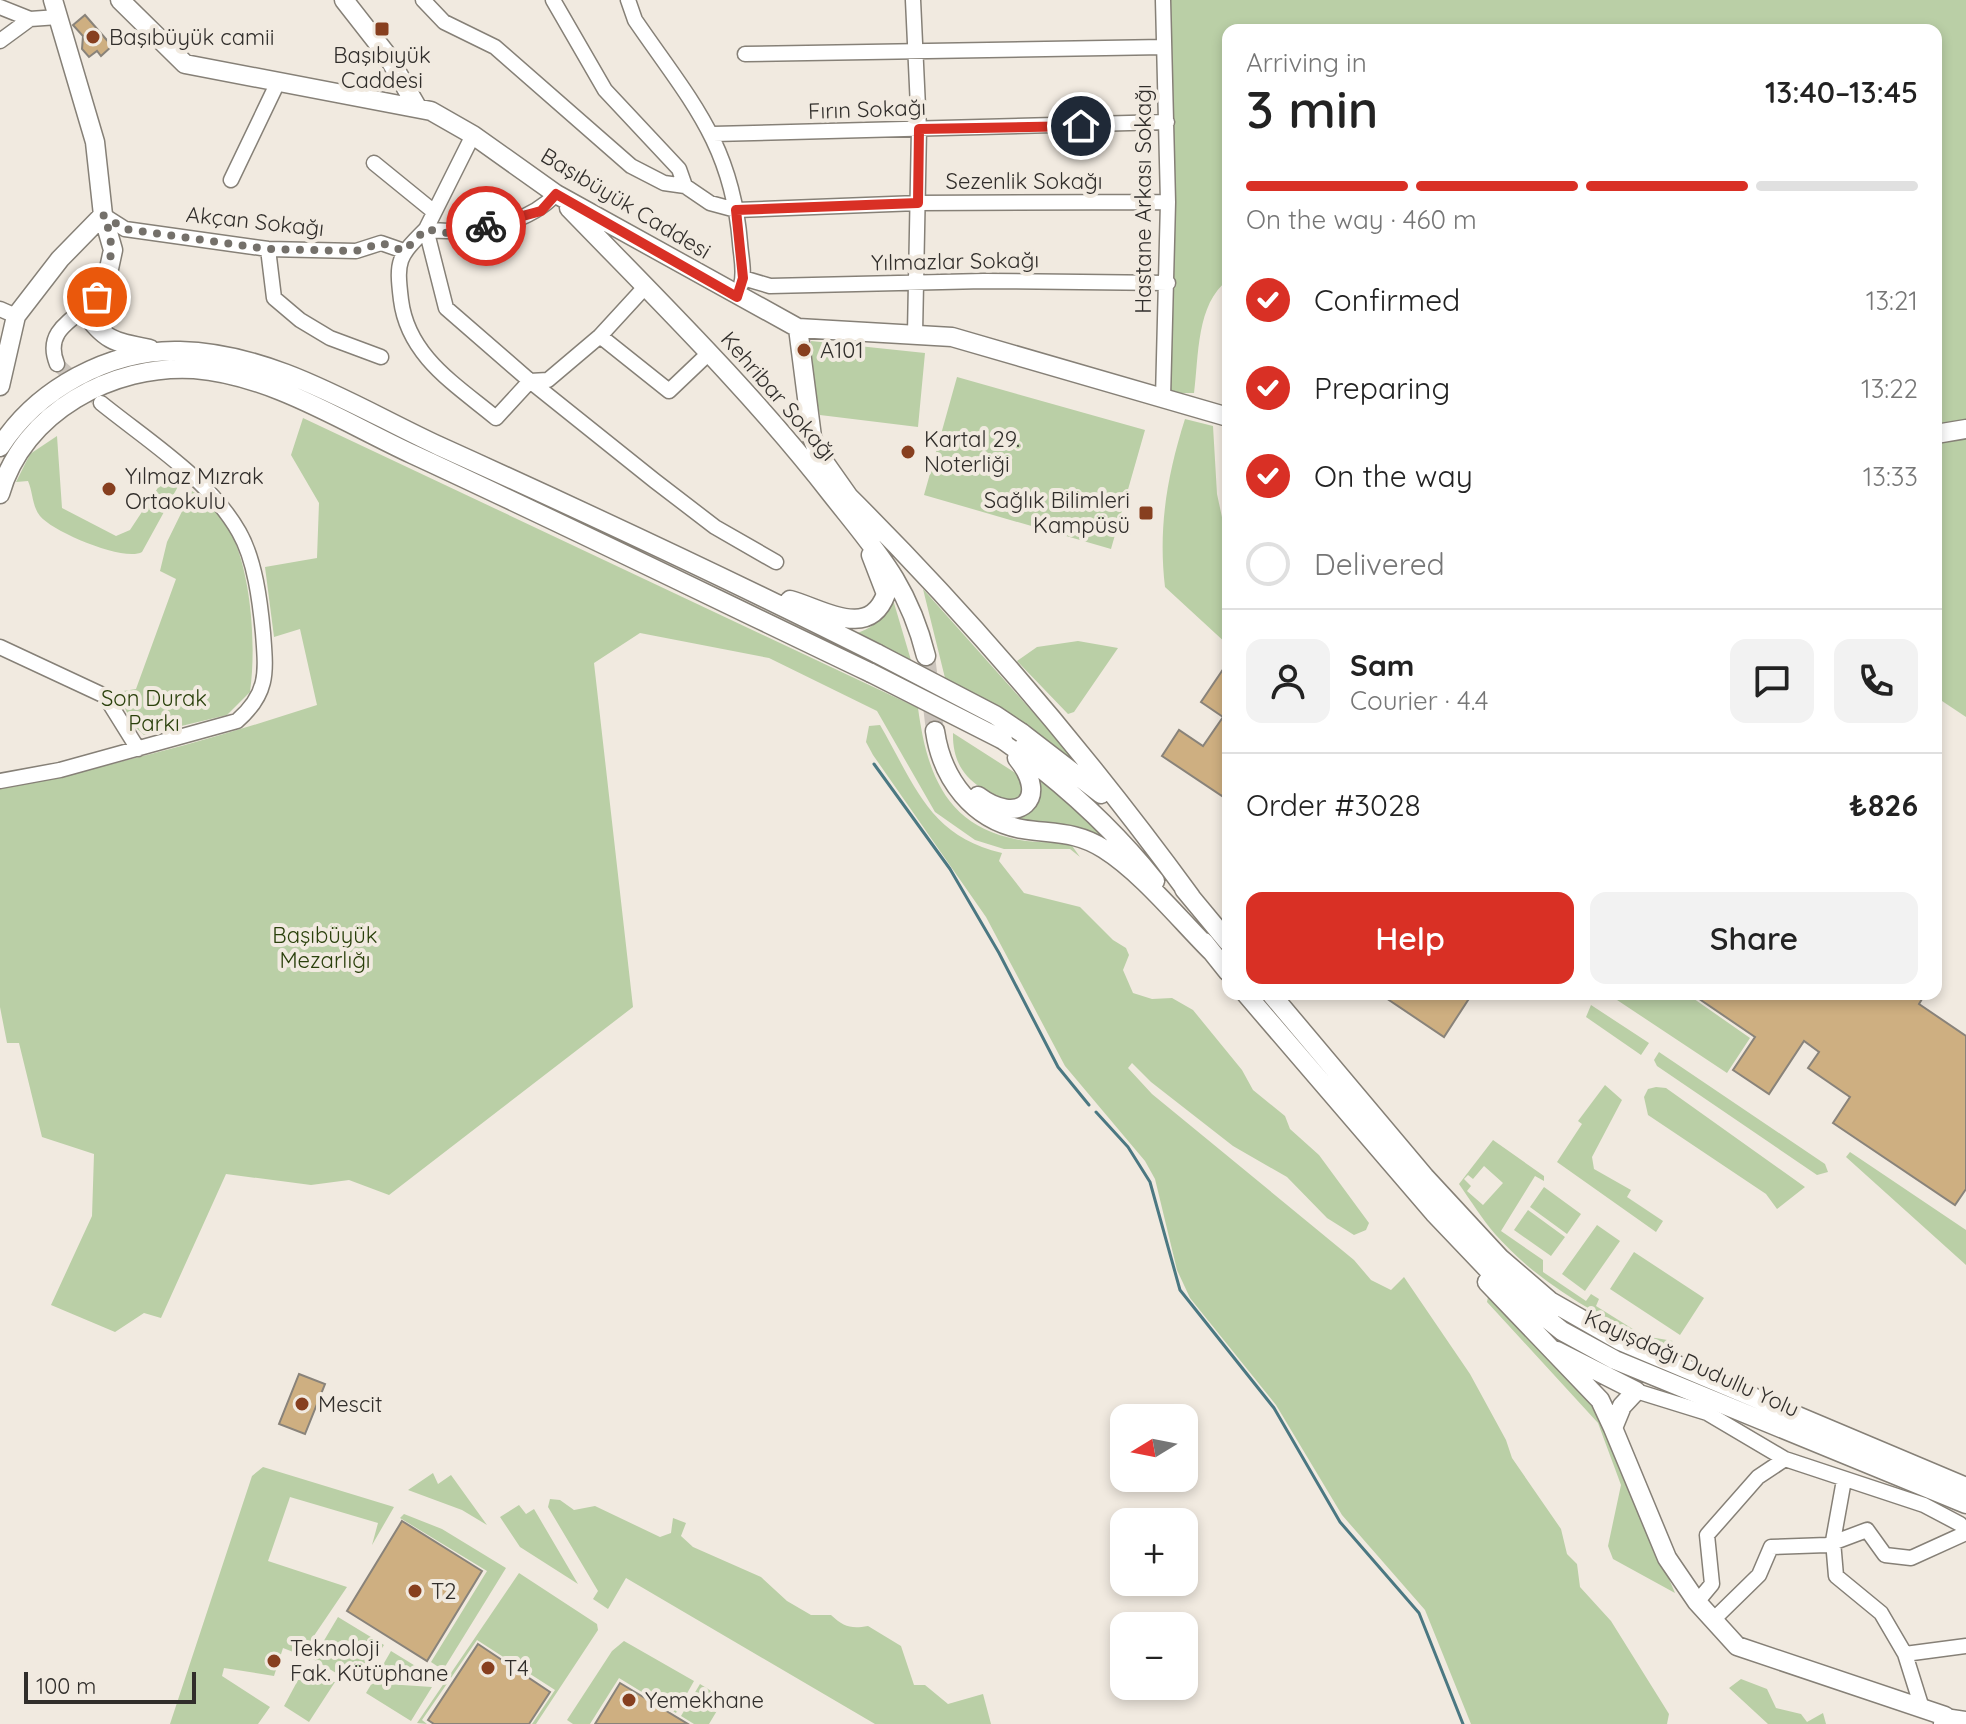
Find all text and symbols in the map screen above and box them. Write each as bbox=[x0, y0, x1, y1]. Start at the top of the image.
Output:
marker: Başıbıyük Caddesi bbox=[373, 20, 391, 38]
place label: Başıbüyük camii bbox=[109, 23, 275, 51]
marker: Başıbüyük camii bbox=[84, 28, 102, 46]
place label: Başıbıyük Caddesi bbox=[333, 41, 431, 94]
text: Arriving in bbox=[1246, 46, 1367, 79]
text: 13:40–13:45 bbox=[1765, 73, 1918, 111]
text: 3 min bbox=[1246, 76, 1379, 141]
street label: Hastane Arkası Sokağı bbox=[1129, 84, 1157, 314]
pin bbox=[1047, 92, 1115, 160]
street label: Fırın Sokağı bbox=[807, 93, 927, 125]
icon: home bbox=[1059, 104, 1103, 148]
street label: Başıbüyük Caddesi bbox=[536, 141, 716, 265]
street label: Sezenlik Sokağı bbox=[946, 167, 1102, 195]
courier bbox=[446, 186, 526, 266]
street label: Akçan Sokağı bbox=[185, 200, 325, 242]
text: On the way · 460 m bbox=[1246, 203, 1477, 236]
icon: bike bbox=[464, 204, 508, 248]
street label: Yılmazlar Sokağı bbox=[871, 246, 1039, 276]
pin bbox=[63, 263, 131, 331]
icon: bag bbox=[75, 275, 119, 319]
icon: check bbox=[1246, 278, 1290, 322]
text: Confirmed bbox=[1314, 281, 1460, 319]
text: 13:21 bbox=[1866, 284, 1918, 317]
street label: Kehribar Sokağı bbox=[715, 325, 843, 467]
place label: A101 bbox=[820, 336, 864, 364]
marker: A101 bbox=[795, 341, 813, 359]
icon: check bbox=[1246, 366, 1290, 410]
text: Preparing bbox=[1314, 369, 1450, 407]
text: 13:22 bbox=[1861, 372, 1918, 405]
place label: Kartal 29. Noterliği bbox=[924, 425, 1020, 478]
marker: Kartal 29. Noterliği bbox=[899, 443, 917, 461]
icon: check bbox=[1246, 454, 1290, 498]
text: On the way bbox=[1314, 457, 1473, 495]
text: 13:33 bbox=[1863, 460, 1918, 493]
place label: Yılmaz Mızrak Ortaokulu bbox=[125, 462, 264, 515]
marker: Yılmaz Mızrak Ortaokulu bbox=[100, 480, 118, 498]
place label: Sağlık Bilimleri Kampüsü bbox=[984, 486, 1130, 539]
marker: Sağlık Bilimleri Kampüsü bbox=[1137, 504, 1155, 522]
text: Delivered bbox=[1314, 545, 1445, 583]
button: person bbox=[1246, 639, 1330, 723]
button: chat bbox=[1730, 639, 1814, 723]
button: phone bbox=[1834, 639, 1918, 723]
text: Sam bbox=[1350, 646, 1414, 684]
park label: Son Durak Parkı bbox=[101, 684, 207, 737]
text: Courier · 4.4 bbox=[1350, 684, 1488, 717]
text: Order #3028 bbox=[1246, 786, 1421, 824]
text: ₺826 bbox=[1849, 786, 1918, 824]
button: Help bbox=[1246, 892, 1574, 984]
button: Share bbox=[1590, 892, 1918, 984]
park label: Başıbüyük Mezarlığı bbox=[272, 921, 378, 974]
street label: Kayışdağı Dudullu Yolu bbox=[1580, 1303, 1804, 1423]
place label: Mescit bbox=[318, 1390, 383, 1418]
marker: Mescit bbox=[293, 1395, 311, 1413]
north arrow bbox=[1110, 1404, 1198, 1492]
map controls bbox=[1110, 1404, 1198, 1700]
button: + bbox=[1110, 1508, 1198, 1596]
place label: T2 bbox=[431, 1577, 456, 1605]
marker: T2 bbox=[406, 1582, 424, 1600]
button: − bbox=[1110, 1612, 1198, 1700]
place label: Teknoloji Fak. Kütüphane bbox=[290, 1634, 449, 1687]
marker: Teknoloji Fak. Kütüphane bbox=[265, 1652, 283, 1670]
place label: T4 bbox=[504, 1654, 529, 1682]
marker: T4 bbox=[479, 1659, 497, 1677]
scale bar bbox=[24, 1668, 196, 1704]
text: 100 m bbox=[36, 1672, 96, 1700]
place label: Yemekhane bbox=[645, 1686, 764, 1714]
marker: Yemekhane bbox=[620, 1691, 638, 1709]

